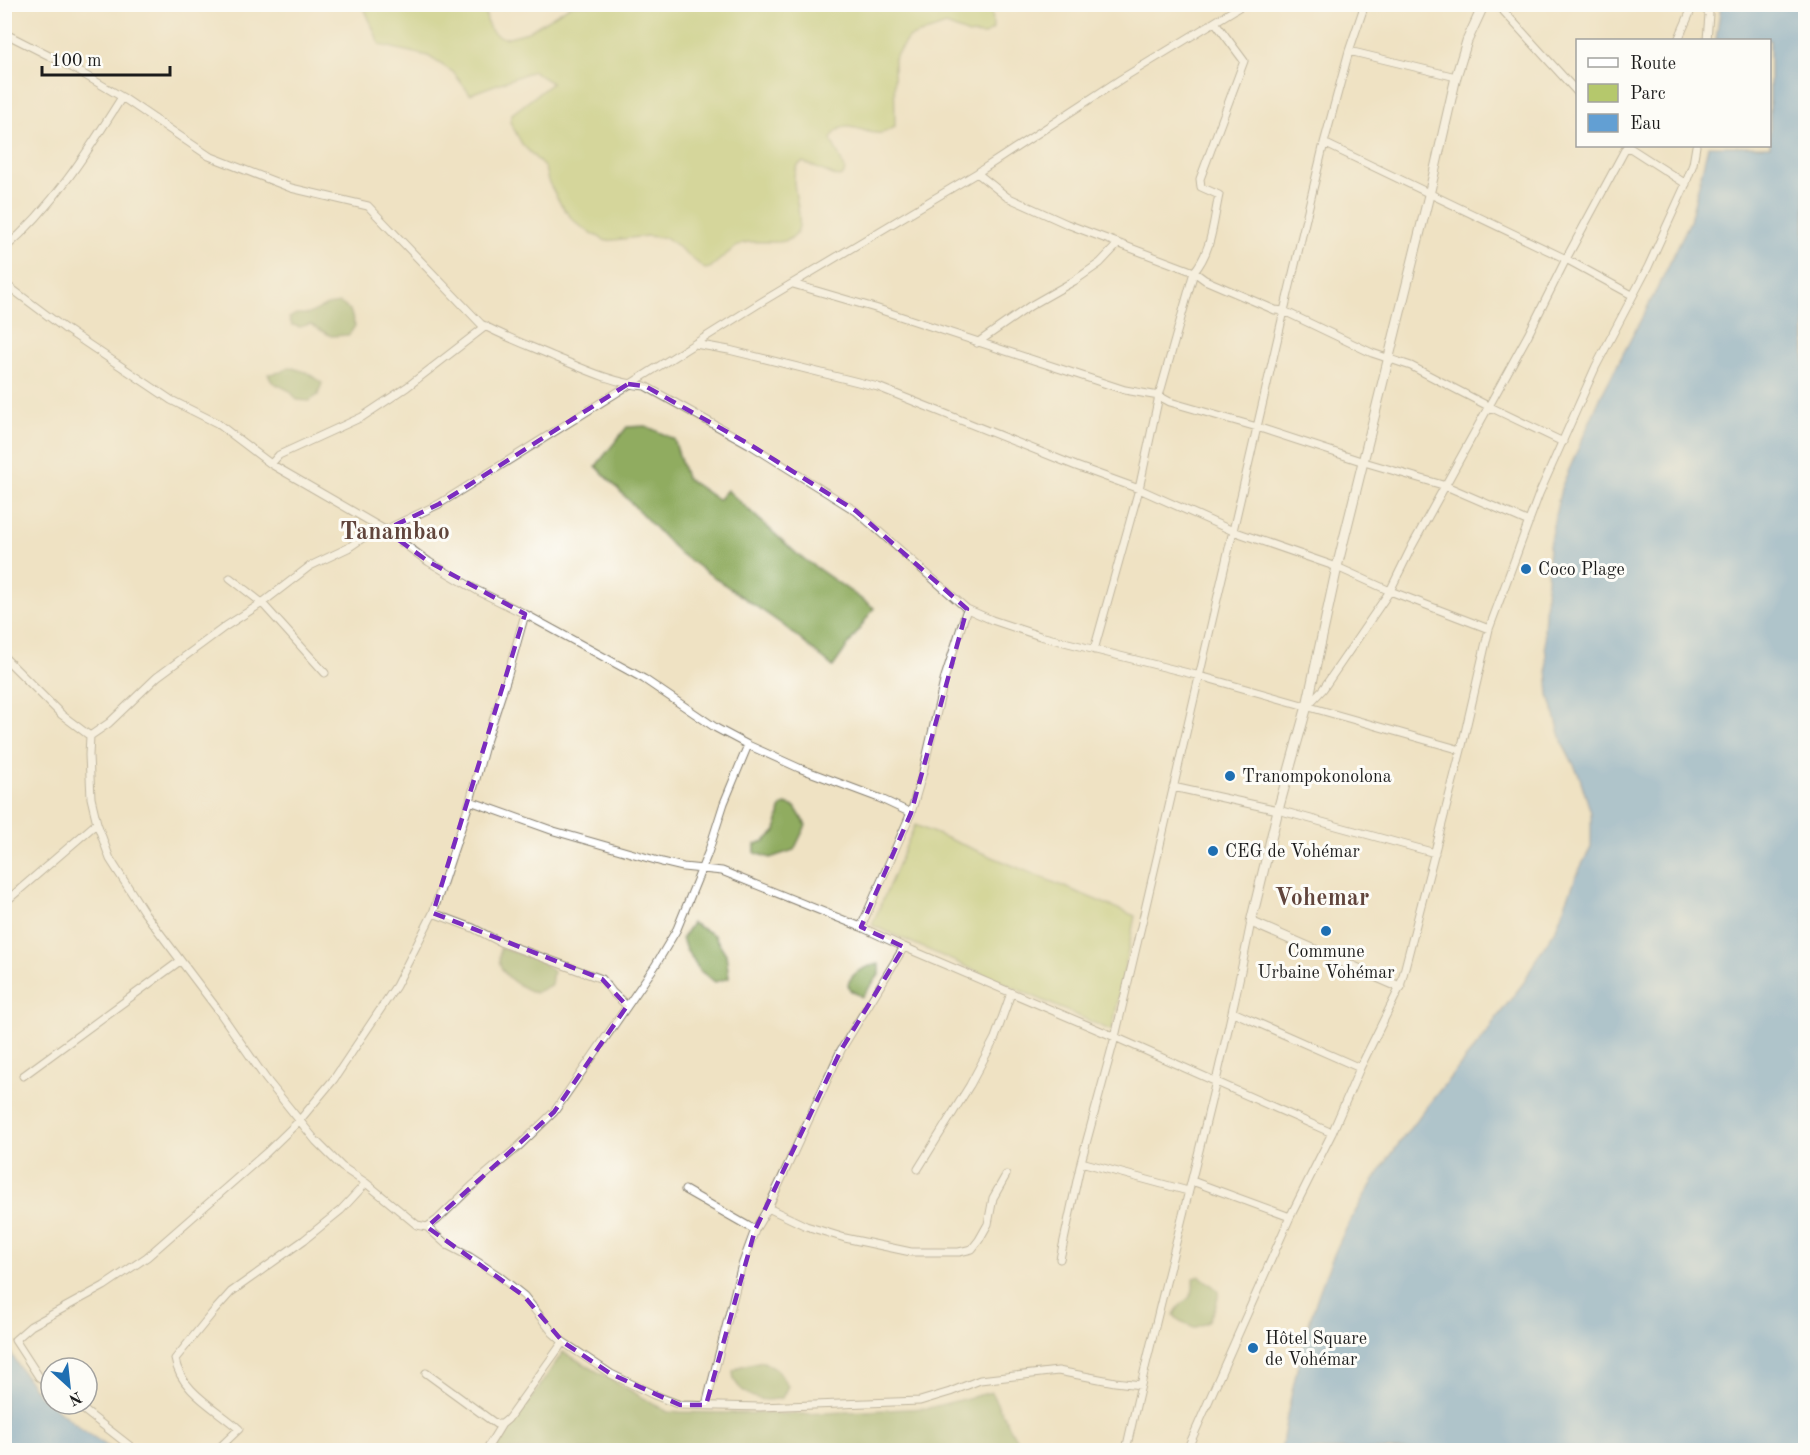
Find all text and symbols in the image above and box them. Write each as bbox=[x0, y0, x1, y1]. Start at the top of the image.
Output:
scale bar bbox=[42, 39, 170, 77]
legend bbox=[1576, 39, 1771, 147]
text: 100 m bbox=[51, 52, 102, 70]
text: Route bbox=[1630, 55, 1676, 73]
text: Parc bbox=[1630, 85, 1666, 103]
text: Eau bbox=[1630, 115, 1661, 133]
district label: Tanambao bbox=[340, 521, 450, 545]
place label: Coco Plage bbox=[1538, 561, 1625, 579]
marker: Coco Plage bbox=[1519, 562, 1533, 576]
place label: Tranompokonolona bbox=[1242, 768, 1392, 786]
marker: Tranompokonolona bbox=[1223, 769, 1237, 783]
place label: CEG de Vohémar bbox=[1225, 843, 1361, 861]
marker: CEG de Vohémar bbox=[1206, 844, 1220, 858]
district label: Vohemar bbox=[1275, 887, 1369, 911]
marker: Commune Urbaine Vohémar bbox=[1319, 924, 1333, 938]
place label: Commune Urbaine Vohémar bbox=[1257, 943, 1395, 982]
place label: Hôtel Square de Vohémar bbox=[1265, 1330, 1367, 1369]
marker: Hôtel Square de Vohémar bbox=[1246, 1341, 1260, 1355]
north arrow bbox=[39, 1356, 99, 1416]
text: N bbox=[65, 1388, 84, 1408]

